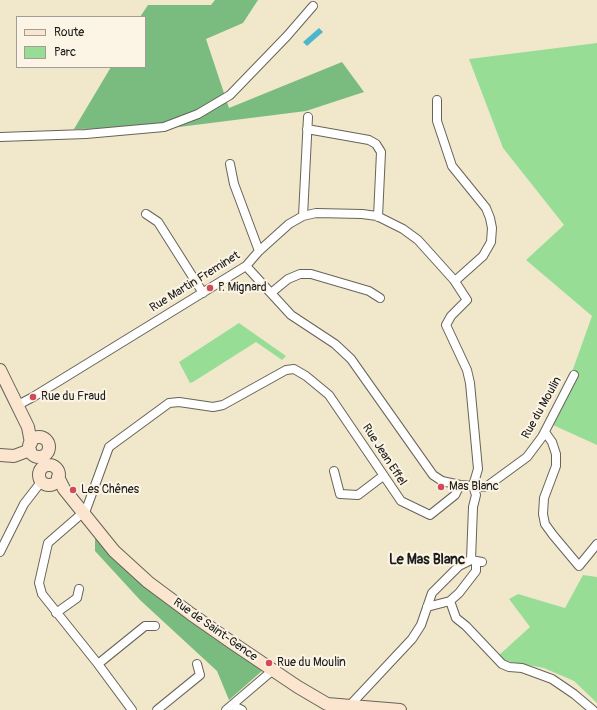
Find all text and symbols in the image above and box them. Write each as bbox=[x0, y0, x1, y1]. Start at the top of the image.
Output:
legend bbox=[16, 16, 146, 68]
text: Route bbox=[54, 25, 84, 40]
text: Parc bbox=[54, 45, 76, 60]
street label: Rue Martin Freminet bbox=[147, 248, 243, 316]
place label: P. Mignard bbox=[218, 281, 267, 295]
marker: P. Mignard bbox=[205, 283, 215, 293]
street label: Rue du Moulin bbox=[519, 374, 565, 442]
place label: Rue du Fraud bbox=[41, 390, 106, 404]
marker: Rue du Fraud bbox=[28, 392, 38, 402]
street label: Rue Jean Effel bbox=[359, 421, 409, 489]
place label: Mas Blanc bbox=[449, 480, 499, 494]
marker: Mas Blanc bbox=[436, 482, 446, 492]
place label: Les Chênes bbox=[81, 483, 139, 497]
marker: Les Chênes bbox=[68, 485, 78, 495]
district label: Le Mas Blanc bbox=[389, 552, 465, 568]
street label: Rue de Saint-Gence bbox=[170, 596, 260, 664]
place label: Rue du Moulin bbox=[277, 656, 346, 670]
marker: Rue du Moulin bbox=[264, 658, 274, 668]

